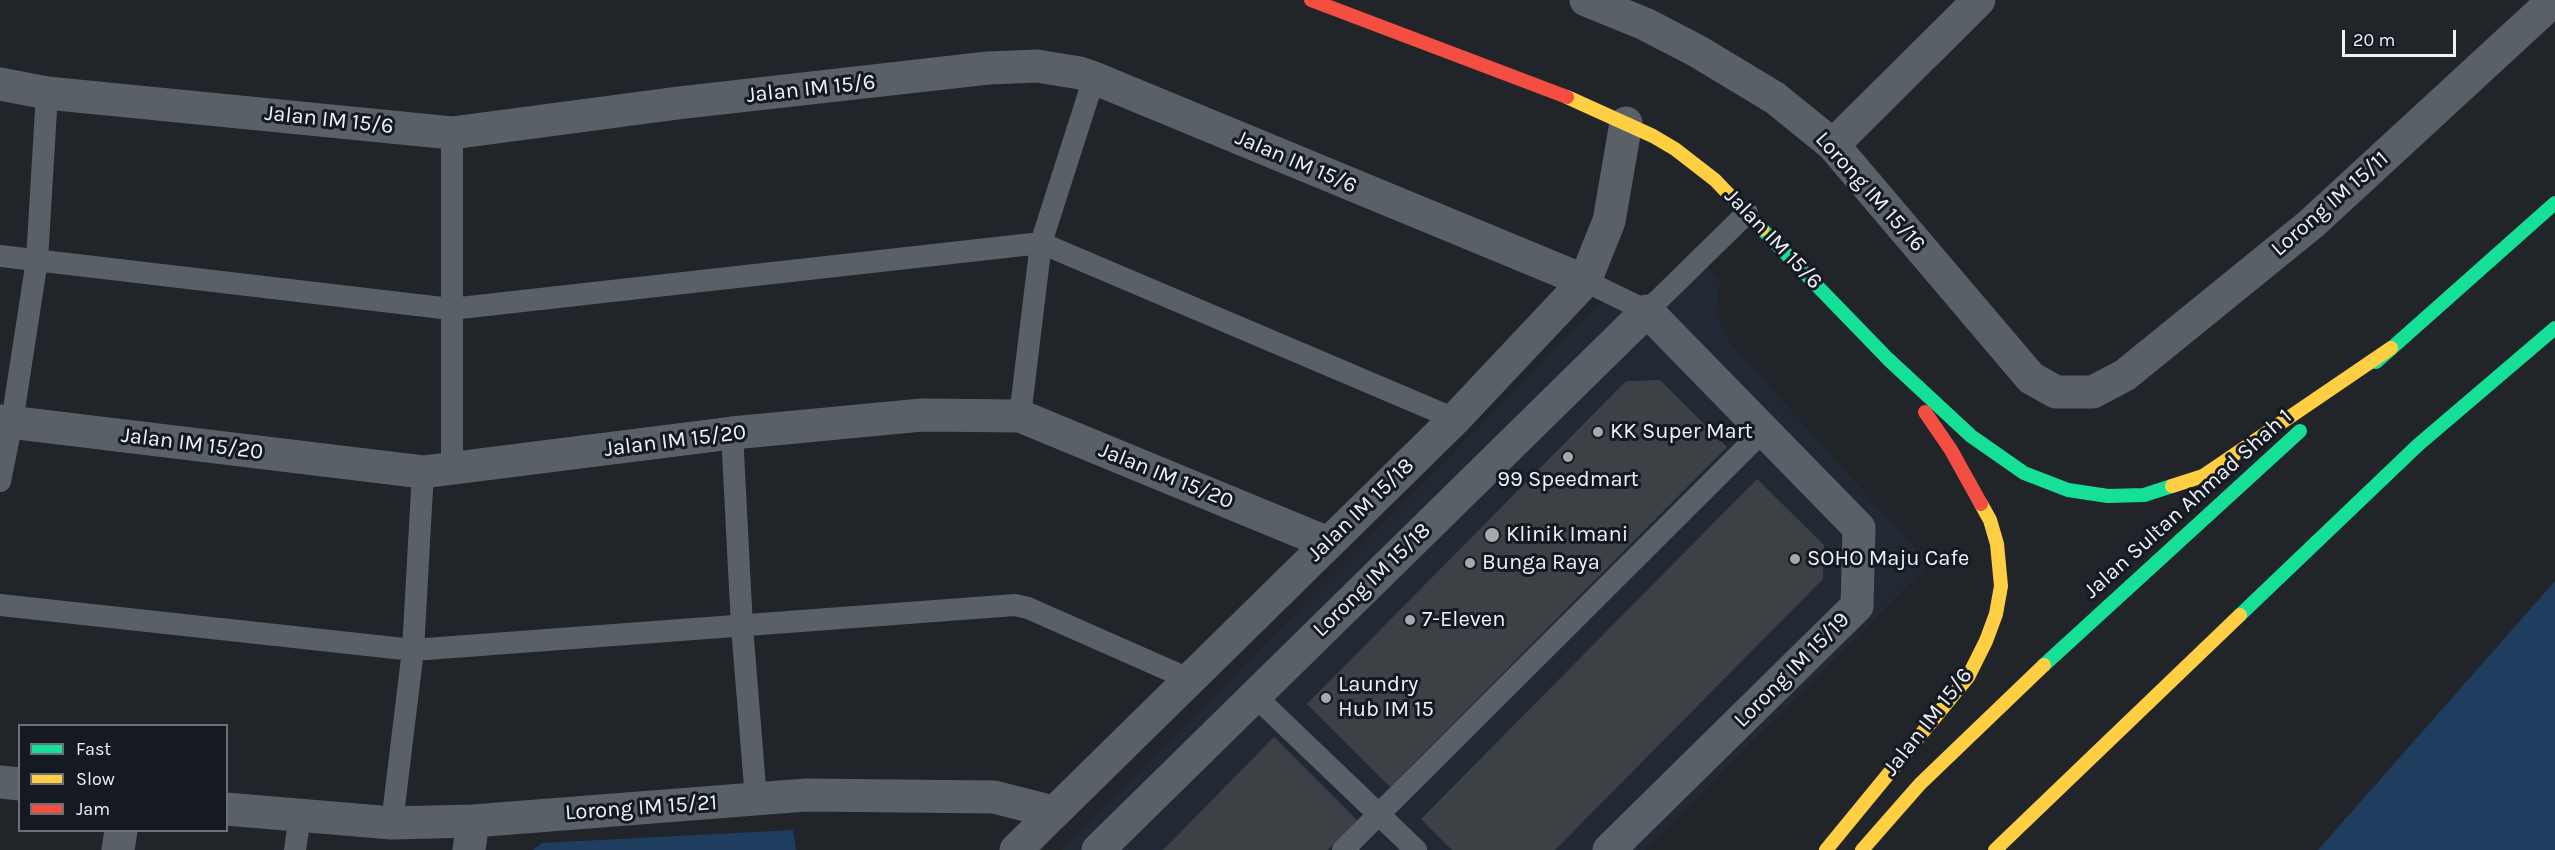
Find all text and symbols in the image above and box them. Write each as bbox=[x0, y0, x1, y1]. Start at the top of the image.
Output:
scale bar bbox=[2345, 18, 2459, 56]
text: 20 m bbox=[2353, 29, 2395, 51]
street label: Jalan IM 15/6 bbox=[745, 69, 877, 109]
street label: Jalan IM 15/6 bbox=[263, 100, 395, 140]
street label: Jalan IM 15/6 bbox=[1231, 125, 1361, 199]
street label: Lorong IM 15/16 bbox=[1809, 127, 1931, 257]
street label: Lorong IM 15/11 bbox=[2266, 146, 2394, 262]
street label: Jalan IM 15/6 bbox=[1719, 183, 1827, 295]
street label: Jalan Sultan Ahmad Shah 1 bbox=[2079, 404, 2297, 604]
street label: Jalan IM 15/20 bbox=[603, 419, 747, 463]
place label: KK Super Mart bbox=[1610, 419, 1753, 445]
street label: Jalan IM 15/20 bbox=[120, 422, 264, 466]
marker: KK Super Mart bbox=[1591, 425, 1605, 439]
street label: Jalan IM 15/20 bbox=[1095, 437, 1237, 515]
marker: 99 Speedmart bbox=[1561, 450, 1575, 464]
street label: Jalan IM 15/18 bbox=[1302, 453, 1420, 567]
place label: 99 Speedmart bbox=[1497, 467, 1639, 493]
street label: Lorong IM 15/18 bbox=[1308, 517, 1436, 643]
place label: Klinik Imani bbox=[1506, 522, 1628, 548]
marker: Klinik Imani bbox=[1483, 526, 1501, 544]
place label: SOHO Maju Cafe bbox=[1807, 546, 1969, 572]
place label: Bunga Raya bbox=[1482, 550, 1600, 576]
marker: SOHO Maju Cafe bbox=[1788, 552, 1802, 566]
marker: Bunga Raya bbox=[1463, 556, 1477, 570]
place label: 7-Eleven bbox=[1422, 607, 1505, 633]
street label: Lorong IM 15/19 bbox=[1729, 607, 1855, 733]
marker: 7-Eleven bbox=[1403, 613, 1417, 627]
street label: Jalan IM 15/6 bbox=[1878, 663, 1978, 781]
place label: Laundry Hub IM 15 bbox=[1338, 672, 1434, 724]
marker: Laundry Hub IM 15 bbox=[1319, 691, 1333, 705]
legend bbox=[18, 724, 228, 832]
text: Fast bbox=[76, 738, 111, 760]
text: Slow bbox=[76, 768, 115, 790]
street label: Lorong IM 15/21 bbox=[564, 790, 718, 826]
text: Jam bbox=[76, 798, 110, 820]

